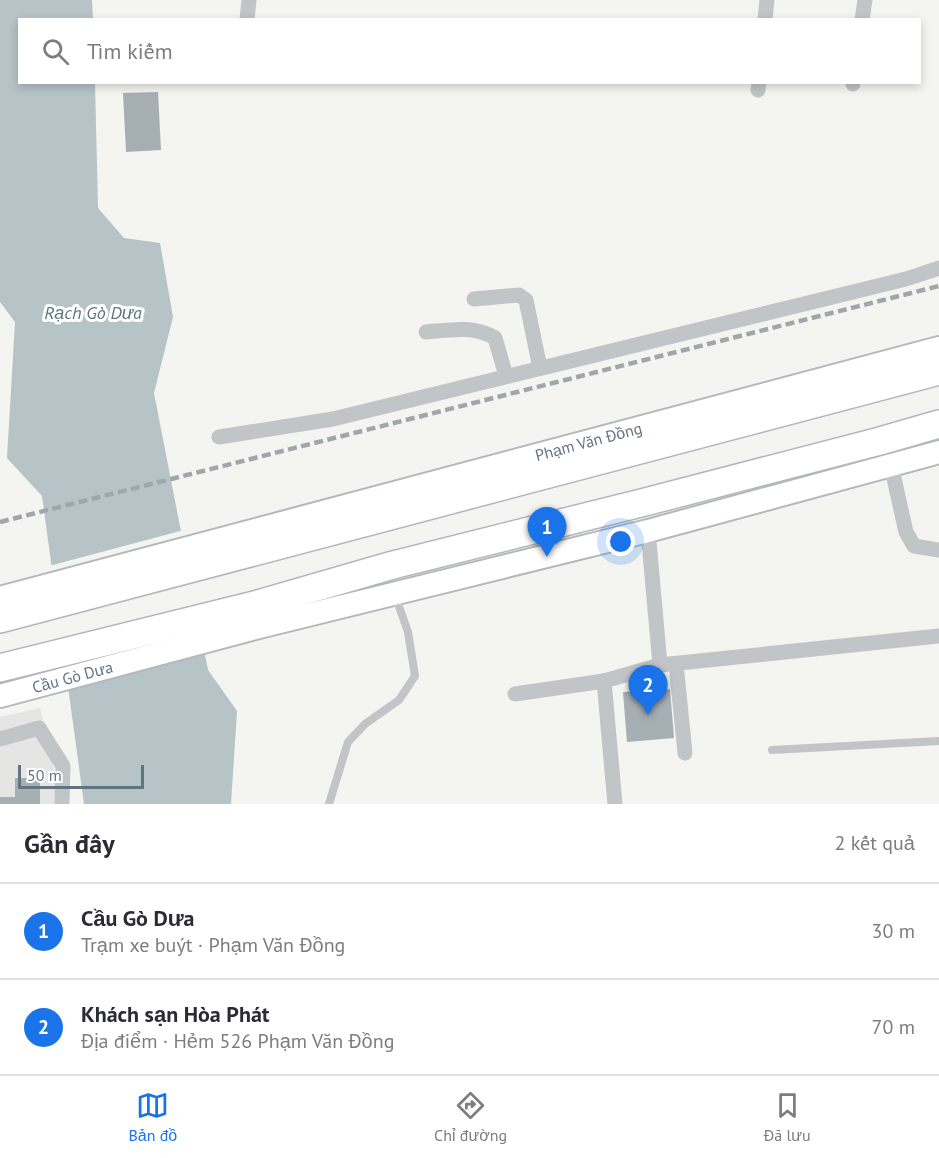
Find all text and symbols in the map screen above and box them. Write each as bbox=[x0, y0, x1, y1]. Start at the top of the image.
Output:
search box bbox=[18, 18, 921, 84]
icon: search bbox=[39, 35, 72, 68]
text: Tìm kiếm bbox=[87, 37, 173, 65]
water label: Rạch Gò Dưa bbox=[44, 301, 142, 324]
street label: Phạm Văn Đồng bbox=[533, 418, 644, 465]
pin: 1 bbox=[528, 508, 566, 557]
your location bbox=[606, 527, 635, 556]
street label: Cầu Gò Dưa bbox=[30, 656, 115, 697]
pin: 2 bbox=[628, 666, 668, 715]
scale bar bbox=[18, 762, 144, 790]
text: 50 m bbox=[27, 765, 62, 785]
text: Gần đây bbox=[24, 827, 115, 860]
text: 2 kết quả bbox=[834, 830, 915, 856]
text: Cầu Gò Dưa bbox=[81, 904, 195, 932]
text: 1 bbox=[38, 918, 49, 944]
text: 30 m bbox=[872, 918, 915, 944]
text: Trạm xe buýt · Phạm Văn Đồng bbox=[81, 932, 345, 958]
text: Khách sạn Hòa Phát bbox=[81, 1000, 269, 1028]
text: 2 bbox=[38, 1014, 49, 1040]
text: 70 m bbox=[872, 1014, 915, 1040]
text: Địa điểm · Hẻm 526 Phạm Văn Đồng bbox=[81, 1028, 394, 1054]
tab: Bản đồ bbox=[128, 1089, 177, 1145]
tab: Chỉ đường bbox=[434, 1089, 507, 1145]
tab: Đã lưu bbox=[764, 1089, 811, 1145]

